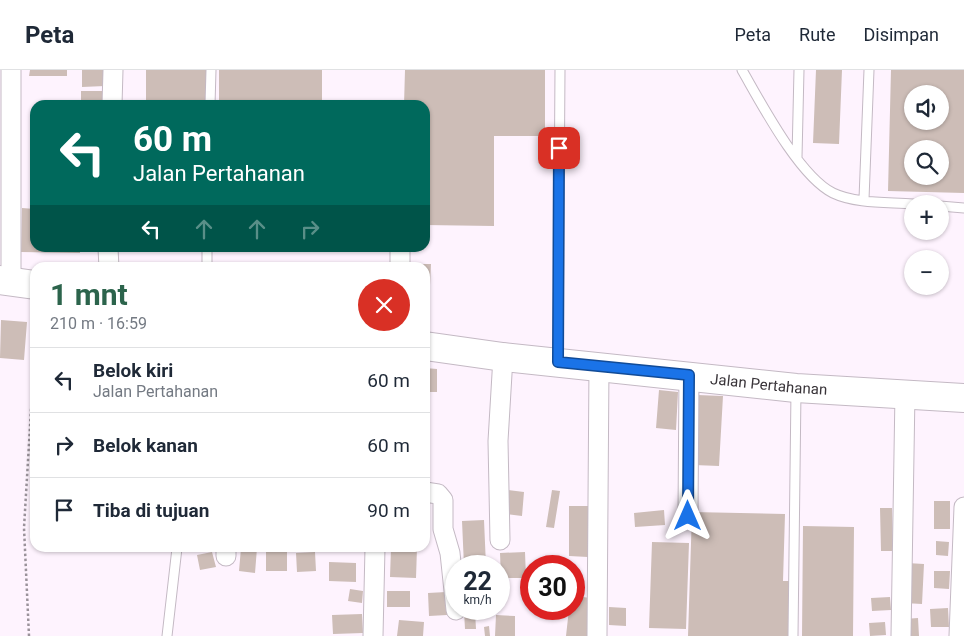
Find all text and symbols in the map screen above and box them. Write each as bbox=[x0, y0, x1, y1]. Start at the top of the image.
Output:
text: Peta bbox=[25, 21, 74, 49]
text: Peta bbox=[735, 24, 771, 45]
text: Rute bbox=[799, 24, 836, 45]
text: Disimpan bbox=[864, 24, 939, 45]
map controls bbox=[904, 85, 949, 295]
button: sound bbox=[904, 85, 949, 130]
text: 60 m bbox=[133, 119, 212, 160]
icon: left bbox=[50, 120, 115, 185]
pin bbox=[538, 127, 580, 169]
icon: arrive bbox=[545, 134, 573, 162]
button: search bbox=[904, 140, 949, 185]
text: Jalan Pertahanan bbox=[133, 161, 305, 186]
button: + bbox=[904, 195, 949, 240]
icon: left bbox=[137, 215, 165, 243]
icon: ahead bbox=[190, 215, 218, 243]
icon: ahead bbox=[243, 215, 271, 243]
icon: right bbox=[296, 215, 324, 243]
button: − bbox=[904, 250, 949, 295]
text: 1 mnt bbox=[50, 277, 128, 312]
button: close bbox=[358, 279, 410, 331]
text: 210 m · 16:59 bbox=[50, 314, 147, 333]
text: Belok kiri bbox=[93, 359, 173, 382]
icon: left bbox=[50, 366, 78, 394]
text: 60 m bbox=[367, 369, 410, 392]
street label: Jalan Pertahanan bbox=[709, 370, 828, 399]
text: Jalan Pertahanan bbox=[93, 382, 218, 401]
icon: right bbox=[50, 431, 78, 459]
text: Belok kanan bbox=[93, 434, 198, 457]
text: 60 m bbox=[367, 434, 410, 457]
position arrow bbox=[661, 489, 713, 541]
icon: arrive bbox=[50, 496, 78, 524]
text: Tiba di tujuan bbox=[93, 499, 209, 522]
text: 90 m bbox=[367, 499, 410, 522]
speed limit sign: 30 bbox=[520, 555, 585, 620]
text: 22 bbox=[463, 567, 492, 596]
text: km/h bbox=[463, 593, 492, 607]

